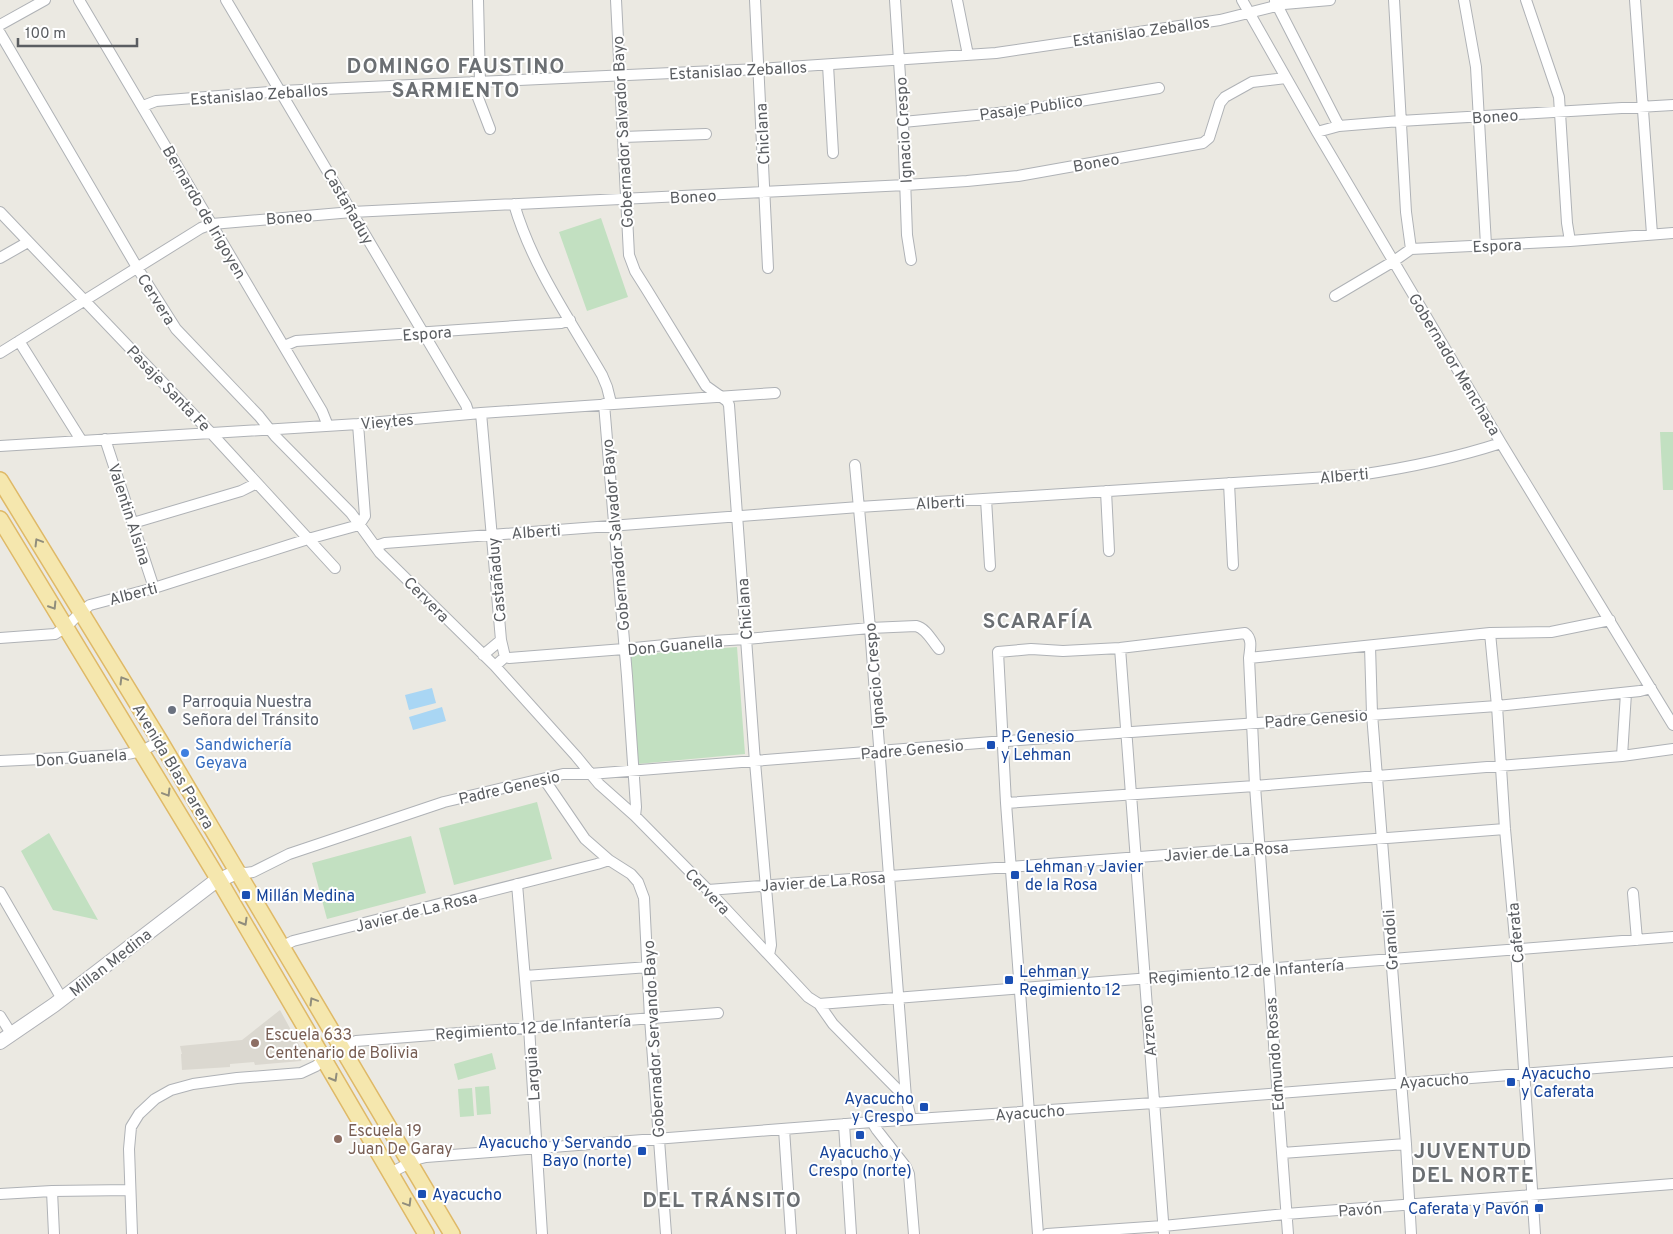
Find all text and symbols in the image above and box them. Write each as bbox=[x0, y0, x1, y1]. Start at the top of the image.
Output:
street label: Estanislao Zeballos bbox=[1071, 13, 1211, 53]
scale bar bbox=[18, 15, 136, 47]
text: 100 m bbox=[25, 25, 66, 44]
street label: Gobernador Salvador Bayo bbox=[609, 35, 639, 229]
district label: DOMINGO FAUSTINO SARMIENTO bbox=[347, 54, 565, 105]
street label: Estanislao Zeballos bbox=[669, 58, 808, 86]
street label: Ignacio Crespo bbox=[892, 76, 918, 184]
street label: Estanislao Zeballos bbox=[189, 81, 329, 111]
street label: Pasaje Publico bbox=[978, 92, 1084, 126]
street label: Chiclana bbox=[752, 103, 776, 165]
street label: Boneo bbox=[1471, 106, 1519, 130]
street label: Bernardo de Irigoyen bbox=[157, 143, 250, 283]
street label: Boneo bbox=[1072, 150, 1121, 178]
street label: Castañaduy bbox=[317, 165, 377, 249]
street label: Boneo bbox=[669, 187, 717, 209]
street label: Boneo bbox=[265, 207, 313, 231]
street label: Espora bbox=[1472, 236, 1522, 258]
street label: Cervera bbox=[132, 271, 179, 329]
street label: Gobernador Menchaca bbox=[1403, 290, 1504, 440]
street label: Espora bbox=[402, 323, 452, 347]
street label: Pasaje Santa Fe bbox=[121, 342, 214, 437]
street label: Vieytes bbox=[360, 411, 415, 435]
street label: Gobernador Salvador Bayo bbox=[599, 438, 635, 632]
street label: Valentin Alsina bbox=[102, 461, 154, 568]
street label: Alberti bbox=[1319, 465, 1370, 489]
street label: Alberti bbox=[915, 493, 965, 515]
street label: Alberti bbox=[511, 521, 561, 545]
street label: Castañaduy bbox=[484, 537, 512, 623]
one-way arrow bbox=[34, 538, 44, 547]
street label: Cervera bbox=[398, 573, 453, 628]
street label: Chiclana bbox=[734, 577, 758, 640]
street label: Alberti bbox=[107, 579, 160, 611]
one-way arrow bbox=[47, 600, 56, 609]
district label: SCARAFÍA bbox=[983, 608, 1094, 636]
street label: Ignacio Crespo bbox=[861, 622, 891, 730]
street label: Don Guanella bbox=[627, 633, 724, 661]
one-way arrow bbox=[119, 677, 129, 686]
place label: Parroquia Nuestra Señora del Tránsito bbox=[182, 693, 319, 731]
street label: Avenida Blas Parera bbox=[127, 701, 218, 833]
marker: Parroquia Nuestra Señora del Tránsito bbox=[166, 704, 178, 716]
street label: Padre Genesio bbox=[1264, 706, 1369, 734]
place label: P. Genesio y Lehman bbox=[1001, 728, 1074, 766]
place label: Sandwichería Geyava bbox=[195, 736, 292, 774]
street label: Padre Genesio bbox=[860, 737, 965, 765]
marker: P. Genesio y Lehman bbox=[985, 739, 997, 751]
street label: Don Guanela bbox=[35, 746, 128, 772]
marker: Sandwichería Geyava bbox=[179, 747, 191, 759]
street label: Padre Genesio bbox=[457, 768, 562, 810]
one-way arrow bbox=[160, 788, 170, 797]
street label: Javier de La Rosa bbox=[1163, 839, 1289, 867]
place label: Lehman y Javier de la Rosa bbox=[1025, 858, 1143, 896]
street label: Cervera bbox=[680, 865, 733, 920]
street label: Javier de La Rosa bbox=[760, 869, 886, 897]
marker: Lehman y Javier de la Rosa bbox=[1009, 869, 1021, 881]
place label: Millán Medina bbox=[256, 887, 355, 907]
street label: Javier de La Rosa bbox=[353, 888, 480, 938]
marker: Millán Medina bbox=[240, 889, 252, 901]
street label: Caferata bbox=[1504, 902, 1530, 964]
street label: Grandoli bbox=[1380, 909, 1404, 971]
one-way arrow bbox=[237, 917, 247, 926]
street label: Millan Medina bbox=[66, 925, 156, 1002]
street label: Gobernador Servando Bayo bbox=[640, 940, 670, 1138]
street label: Regimiento 12 de Infantería bbox=[1147, 956, 1345, 990]
place label: Lehman y Regimiento 12 bbox=[1019, 963, 1121, 1001]
marker: Lehman y Regimiento 12 bbox=[1003, 974, 1015, 986]
street label: Edmundo Rosas bbox=[1262, 996, 1290, 1111]
one-way arrow bbox=[310, 997, 320, 1006]
street label: Arzeno bbox=[1138, 1004, 1162, 1057]
street label: Regimiento 12 de Infantería bbox=[434, 1012, 632, 1046]
place label: Escuela 633 Centenario de Bolivia bbox=[265, 1026, 418, 1064]
marker: Escuela 633 Centenario de Bolivia bbox=[249, 1037, 261, 1049]
street label: Larguia bbox=[522, 1046, 546, 1101]
place label: Ayacucho y Caferata bbox=[1521, 1065, 1594, 1103]
street label: Ayacucho bbox=[1399, 1070, 1470, 1094]
one-way arrow bbox=[328, 1072, 338, 1081]
marker: Ayacucho y Caferata bbox=[1505, 1076, 1517, 1088]
place label: Ayacucho y Crespo bbox=[844, 1090, 914, 1128]
marker: Ayacucho y Crespo bbox=[918, 1101, 930, 1113]
street label: Ayacucho bbox=[995, 1102, 1066, 1126]
place label: Escuela 19 Juan De Garay bbox=[348, 1122, 453, 1160]
marker: Ayacucho y Crespo (norte) bbox=[854, 1129, 866, 1141]
marker: Escuela 19 Juan De Garay bbox=[332, 1133, 344, 1145]
place label: Ayacucho y Servando Bayo (norte) bbox=[478, 1134, 632, 1172]
district label: JUVENTUD DEL NORTE bbox=[1411, 1139, 1535, 1190]
place label: Ayacucho y Crespo (norte) bbox=[808, 1144, 912, 1182]
marker: Ayacucho y Servando Bayo (norte) bbox=[636, 1145, 648, 1157]
place label: Ayacucho bbox=[432, 1186, 502, 1206]
district label: DEL TRÁNSITO bbox=[642, 1187, 802, 1215]
marker: Ayacucho bbox=[416, 1188, 428, 1200]
one-way arrow bbox=[401, 1198, 411, 1207]
street label: Pavón bbox=[1337, 1199, 1383, 1223]
place label: Caferata y Pavón bbox=[1408, 1200, 1529, 1220]
marker: Caferata y Pavón bbox=[1533, 1202, 1545, 1214]

